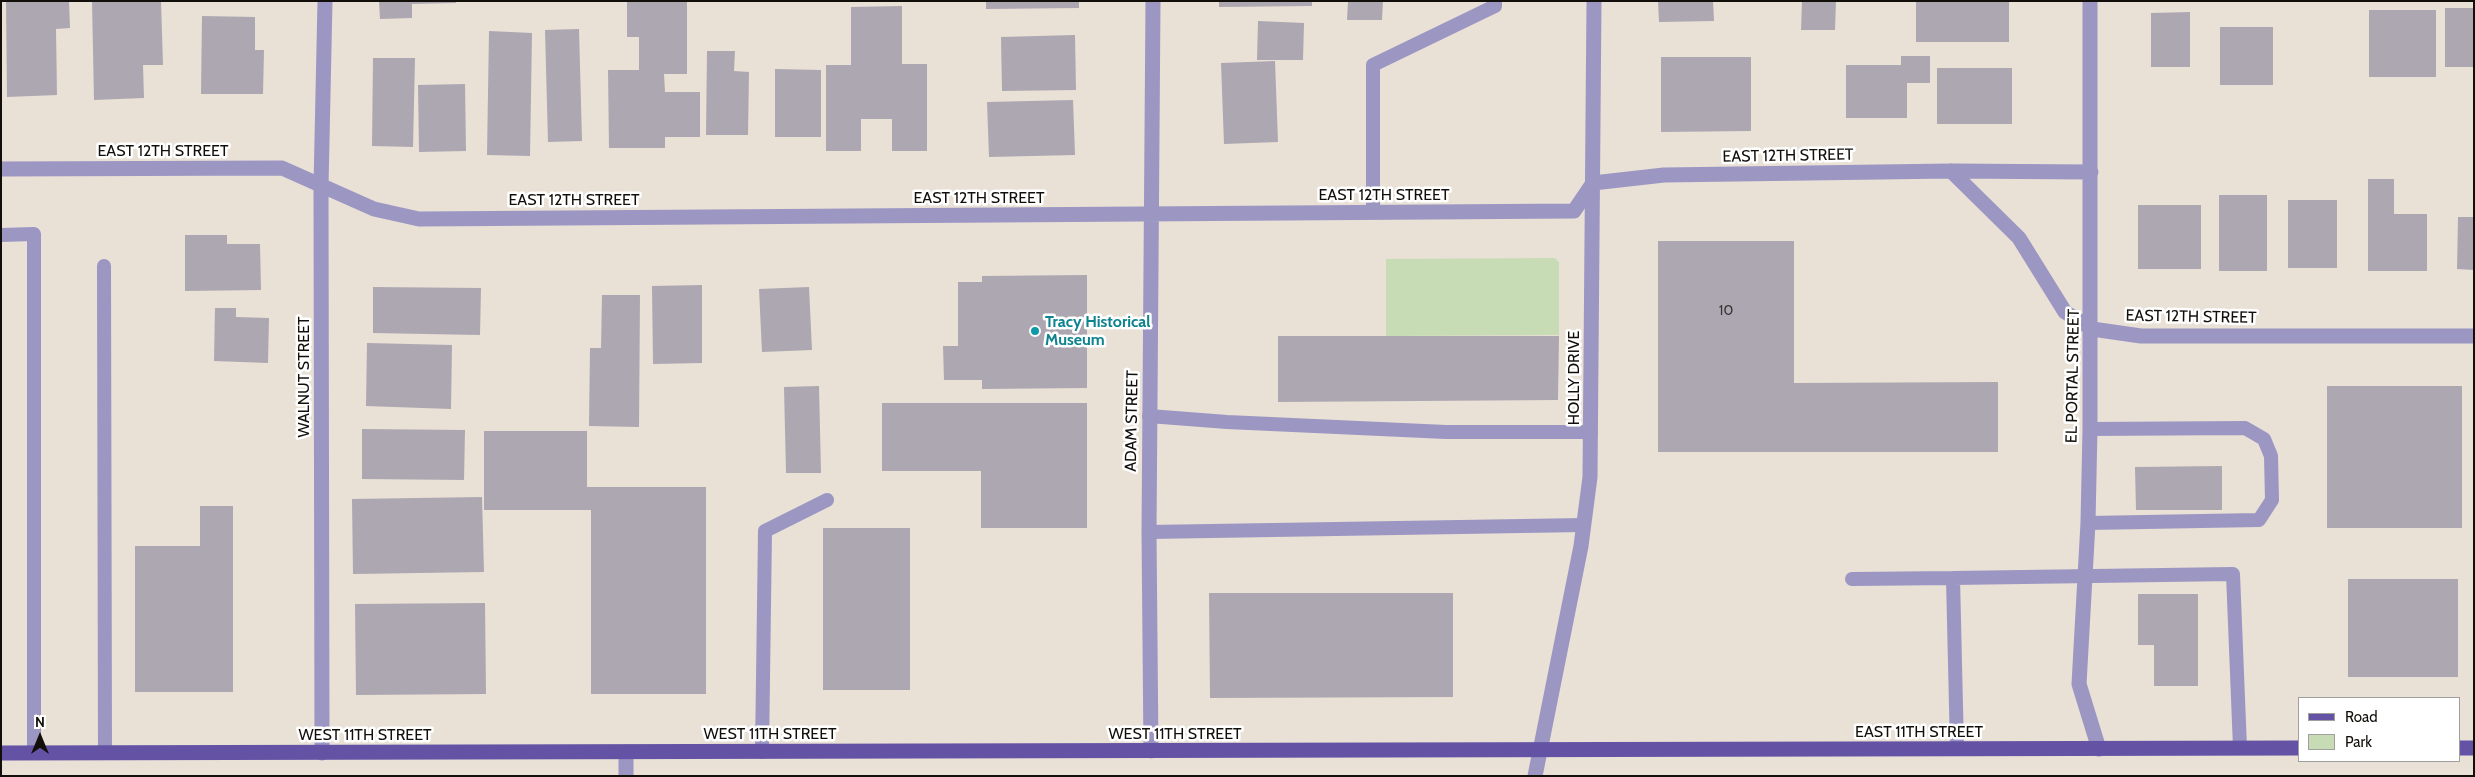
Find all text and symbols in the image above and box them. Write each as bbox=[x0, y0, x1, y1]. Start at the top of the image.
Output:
street label: EAST 12TH STREET bbox=[98, 141, 228, 161]
street label: EAST 12TH STREET bbox=[1722, 145, 1854, 167]
street label: EAST 12TH STREET bbox=[1319, 185, 1449, 205]
street label: EAST 12TH STREET bbox=[914, 188, 1044, 208]
street label: EAST 12TH STREET bbox=[509, 190, 639, 210]
house number: 10 bbox=[1719, 303, 1733, 319]
street label: EAST 12TH STREET bbox=[2125, 306, 2257, 328]
street label: EL PORTAL STREET bbox=[2062, 309, 2084, 443]
place label: Tracy Historical Museum bbox=[1045, 312, 1151, 350]
street label: WALNUT STREET bbox=[294, 316, 314, 438]
marker: Tracy Historical Museum bbox=[1029, 325, 1041, 337]
street label: HOLLY DRIVE bbox=[1564, 331, 1584, 425]
street label: ADAM STREET bbox=[1122, 370, 1142, 472]
legend bbox=[2298, 697, 2460, 762]
text: Road bbox=[2345, 708, 2378, 726]
north arrow bbox=[15, 712, 65, 762]
text: N bbox=[35, 713, 45, 731]
street label: EAST 11TH STREET bbox=[1855, 722, 1983, 742]
street label: WEST 11TH STREET bbox=[703, 724, 837, 744]
street label: WEST 11TH STREET bbox=[1108, 724, 1242, 744]
street label: WEST 11TH STREET bbox=[298, 725, 432, 745]
text: Park bbox=[2345, 733, 2372, 751]

